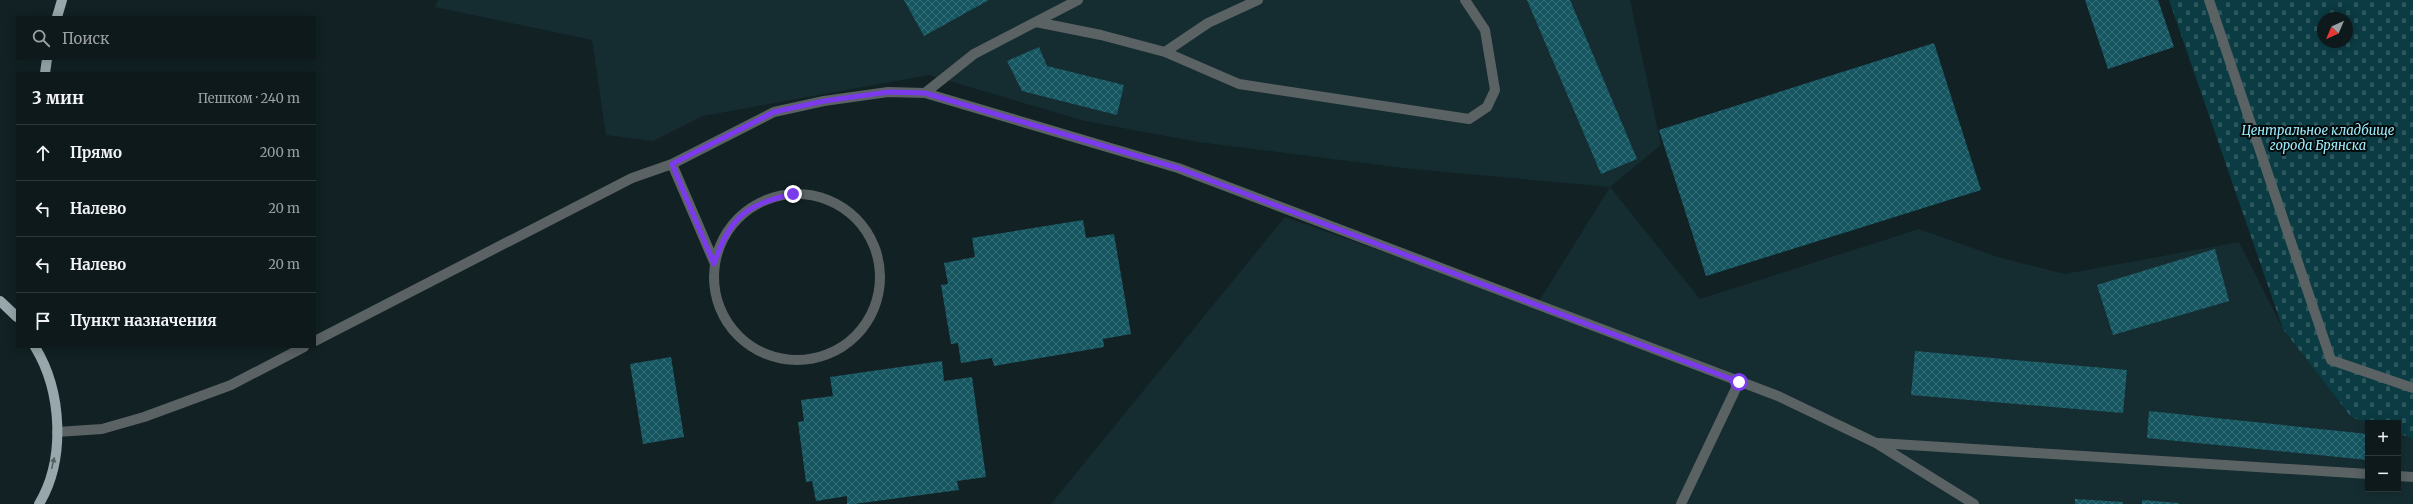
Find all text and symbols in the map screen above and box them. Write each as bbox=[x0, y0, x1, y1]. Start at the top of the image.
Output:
north arrow bbox=[2317, 12, 2353, 48]
search box bbox=[16, 16, 316, 60]
icon: search bbox=[30, 27, 52, 49]
text: Поиск bbox=[62, 29, 109, 48]
text: 3 мин bbox=[32, 87, 84, 109]
text: Пешком · 240 m bbox=[198, 90, 300, 107]
park label: Центральное кладбище города Брянска bbox=[2242, 122, 2395, 154]
icon: ahead bbox=[32, 142, 54, 164]
text: Прямо bbox=[70, 143, 122, 162]
text: 200 m bbox=[260, 144, 300, 161]
route end bbox=[784, 185, 802, 203]
icon: left bbox=[32, 198, 54, 220]
text: Налево bbox=[70, 199, 126, 218]
text: 20 m bbox=[268, 200, 300, 217]
icon: left bbox=[32, 254, 54, 276]
text: Налево bbox=[70, 255, 126, 274]
text: 20 m bbox=[268, 256, 300, 273]
icon: arrive bbox=[32, 310, 54, 332]
text: Пункт назначения bbox=[70, 311, 217, 330]
route start bbox=[1730, 373, 1748, 391]
map controls bbox=[2365, 420, 2401, 492]
button: + bbox=[2365, 420, 2401, 456]
one-way arrow bbox=[51, 456, 57, 469]
button: − bbox=[2365, 456, 2401, 492]

